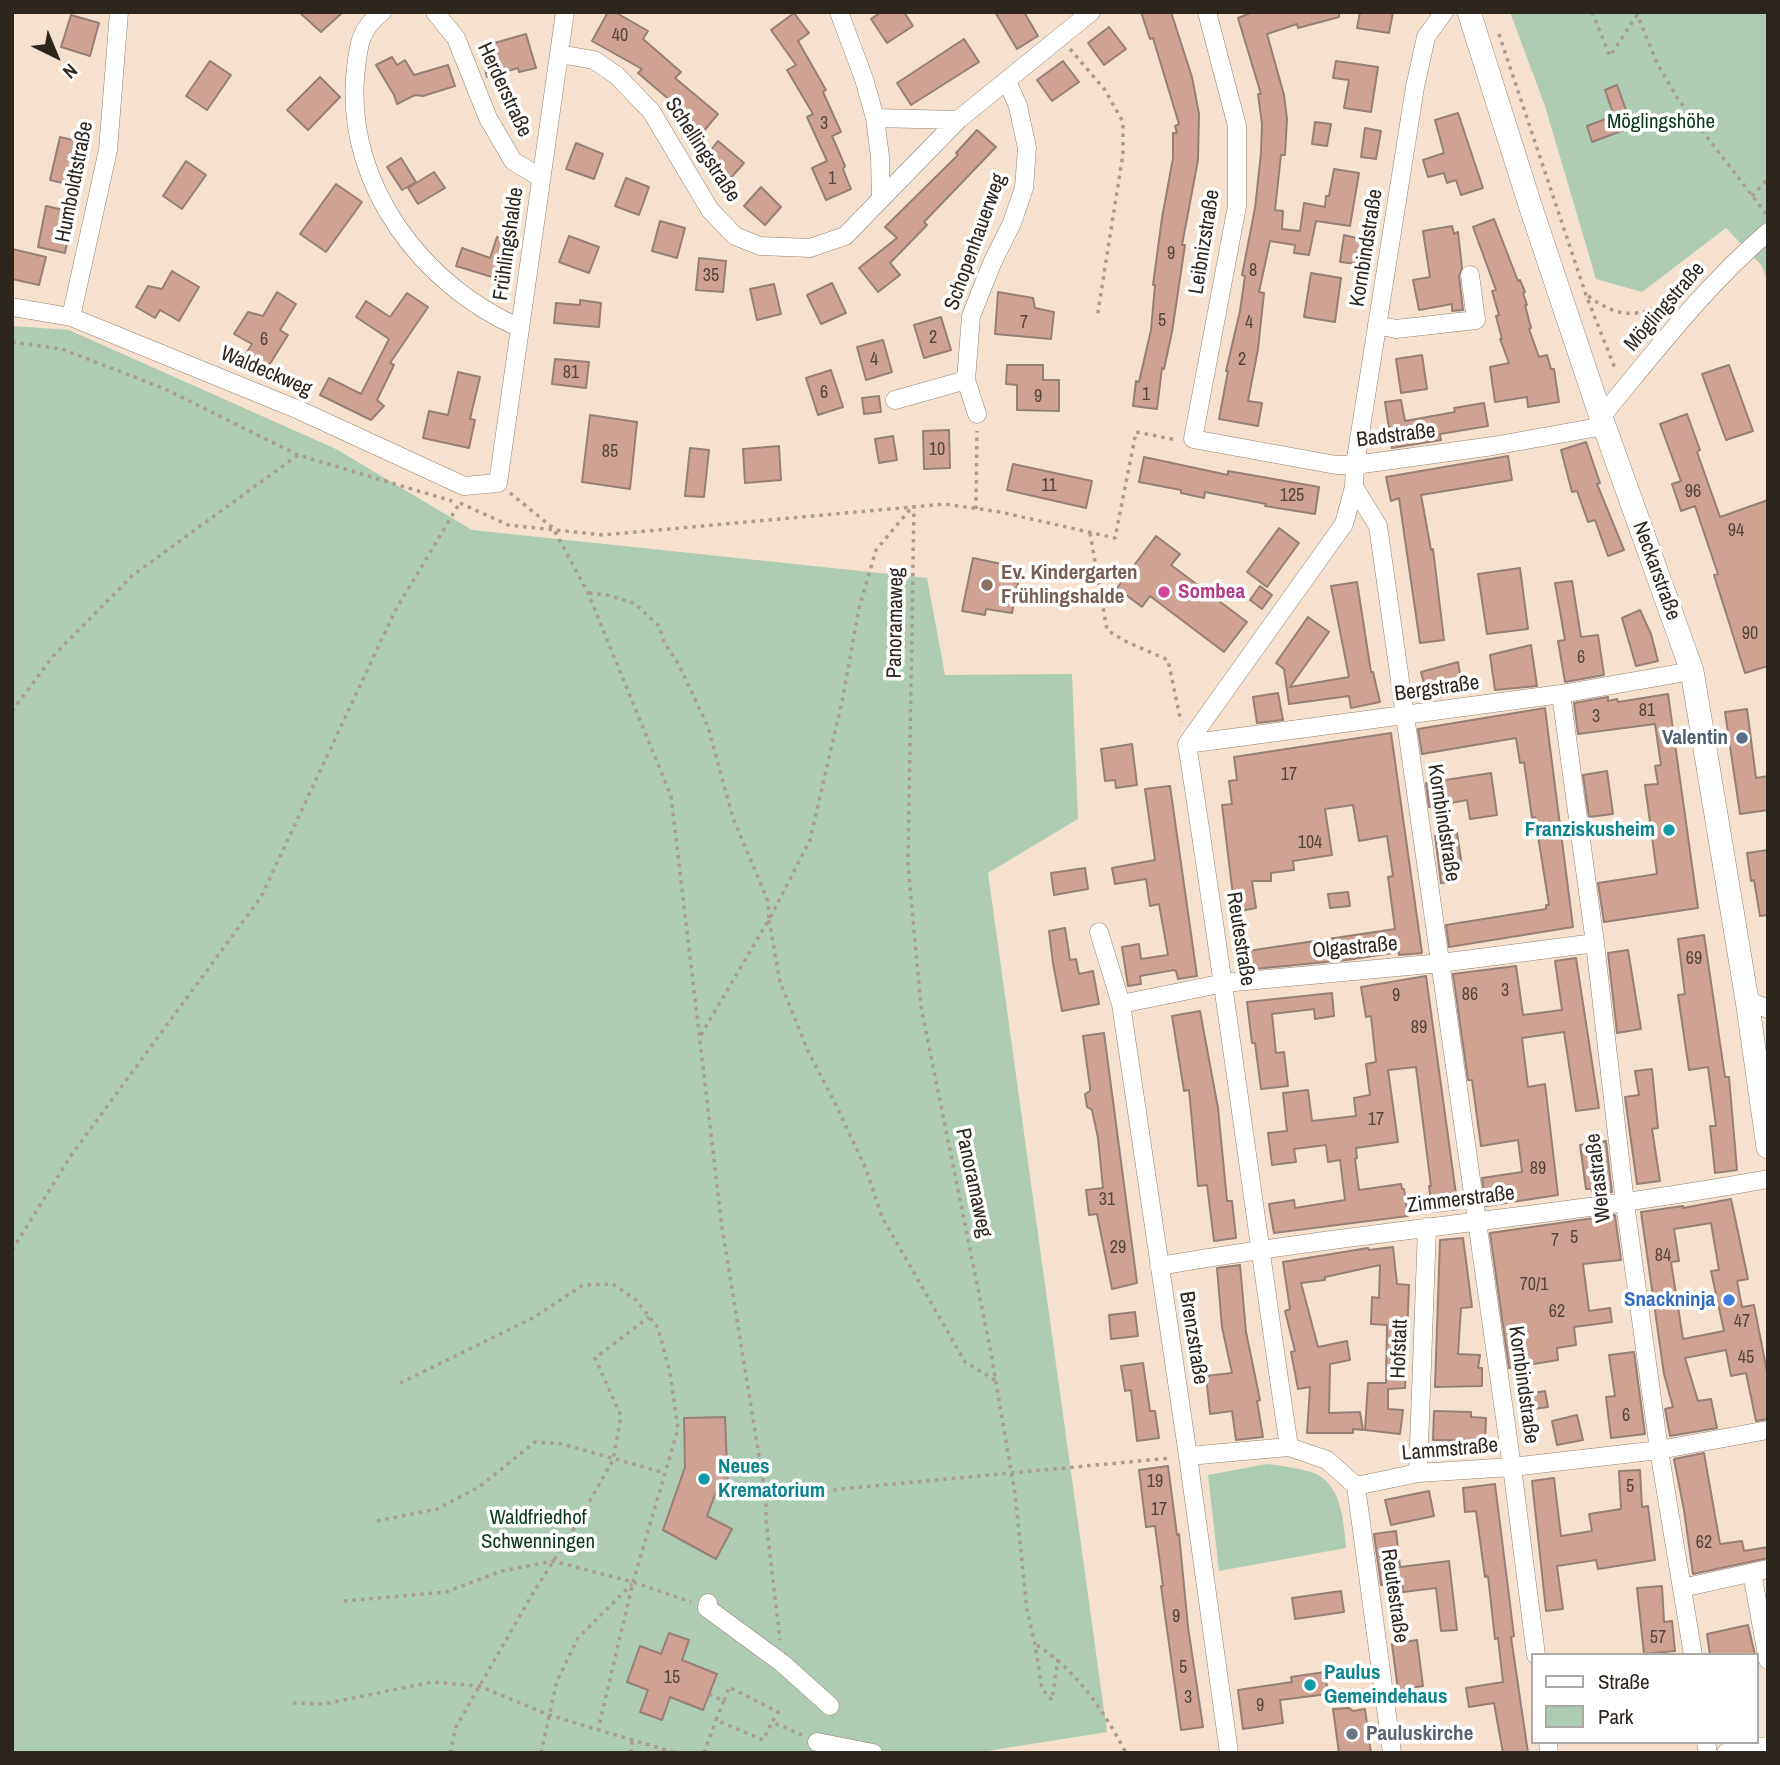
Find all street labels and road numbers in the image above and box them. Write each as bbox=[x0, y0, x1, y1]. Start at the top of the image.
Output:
street label: Herderstraße bbox=[471, 39, 537, 141]
street label: Schellingstraße bbox=[659, 93, 745, 207]
street label: Humboldtstraße bbox=[51, 119, 99, 245]
street label: Schopenhauerweg bbox=[940, 170, 1012, 314]
street label: Frühlingshalde bbox=[489, 186, 529, 302]
street label: Kornbindstraße bbox=[1345, 187, 1389, 309]
street label: Leibnizstraße bbox=[1184, 188, 1226, 296]
street label: Möglingstraße bbox=[1619, 257, 1711, 357]
street label: Waldeckweg bbox=[216, 341, 316, 403]
street label: Badstraße bbox=[1355, 419, 1437, 453]
street label: Neckarstraße bbox=[1626, 518, 1686, 624]
street label: Panoramaweg bbox=[882, 567, 910, 679]
street label: Bergstraße bbox=[1393, 671, 1481, 707]
street label: Kornbindstraße bbox=[1421, 762, 1465, 884]
street label: Reutestraße bbox=[1220, 890, 1260, 988]
street label: Olgastraße bbox=[1311, 932, 1399, 964]
street label: Panoramaweg bbox=[949, 1126, 997, 1240]
street label: Werastraße bbox=[1581, 1132, 1617, 1224]
street label: Zimmerstraße bbox=[1406, 1181, 1516, 1219]
street label: Brenzstraße bbox=[1173, 1290, 1213, 1386]
street label: Hofstatt bbox=[1386, 1319, 1414, 1379]
street label: Kornbindstraße bbox=[1502, 1324, 1544, 1446]
street label: Lammstraße bbox=[1401, 1433, 1499, 1467]
street label: Reutestraße bbox=[1375, 1547, 1413, 1645]

